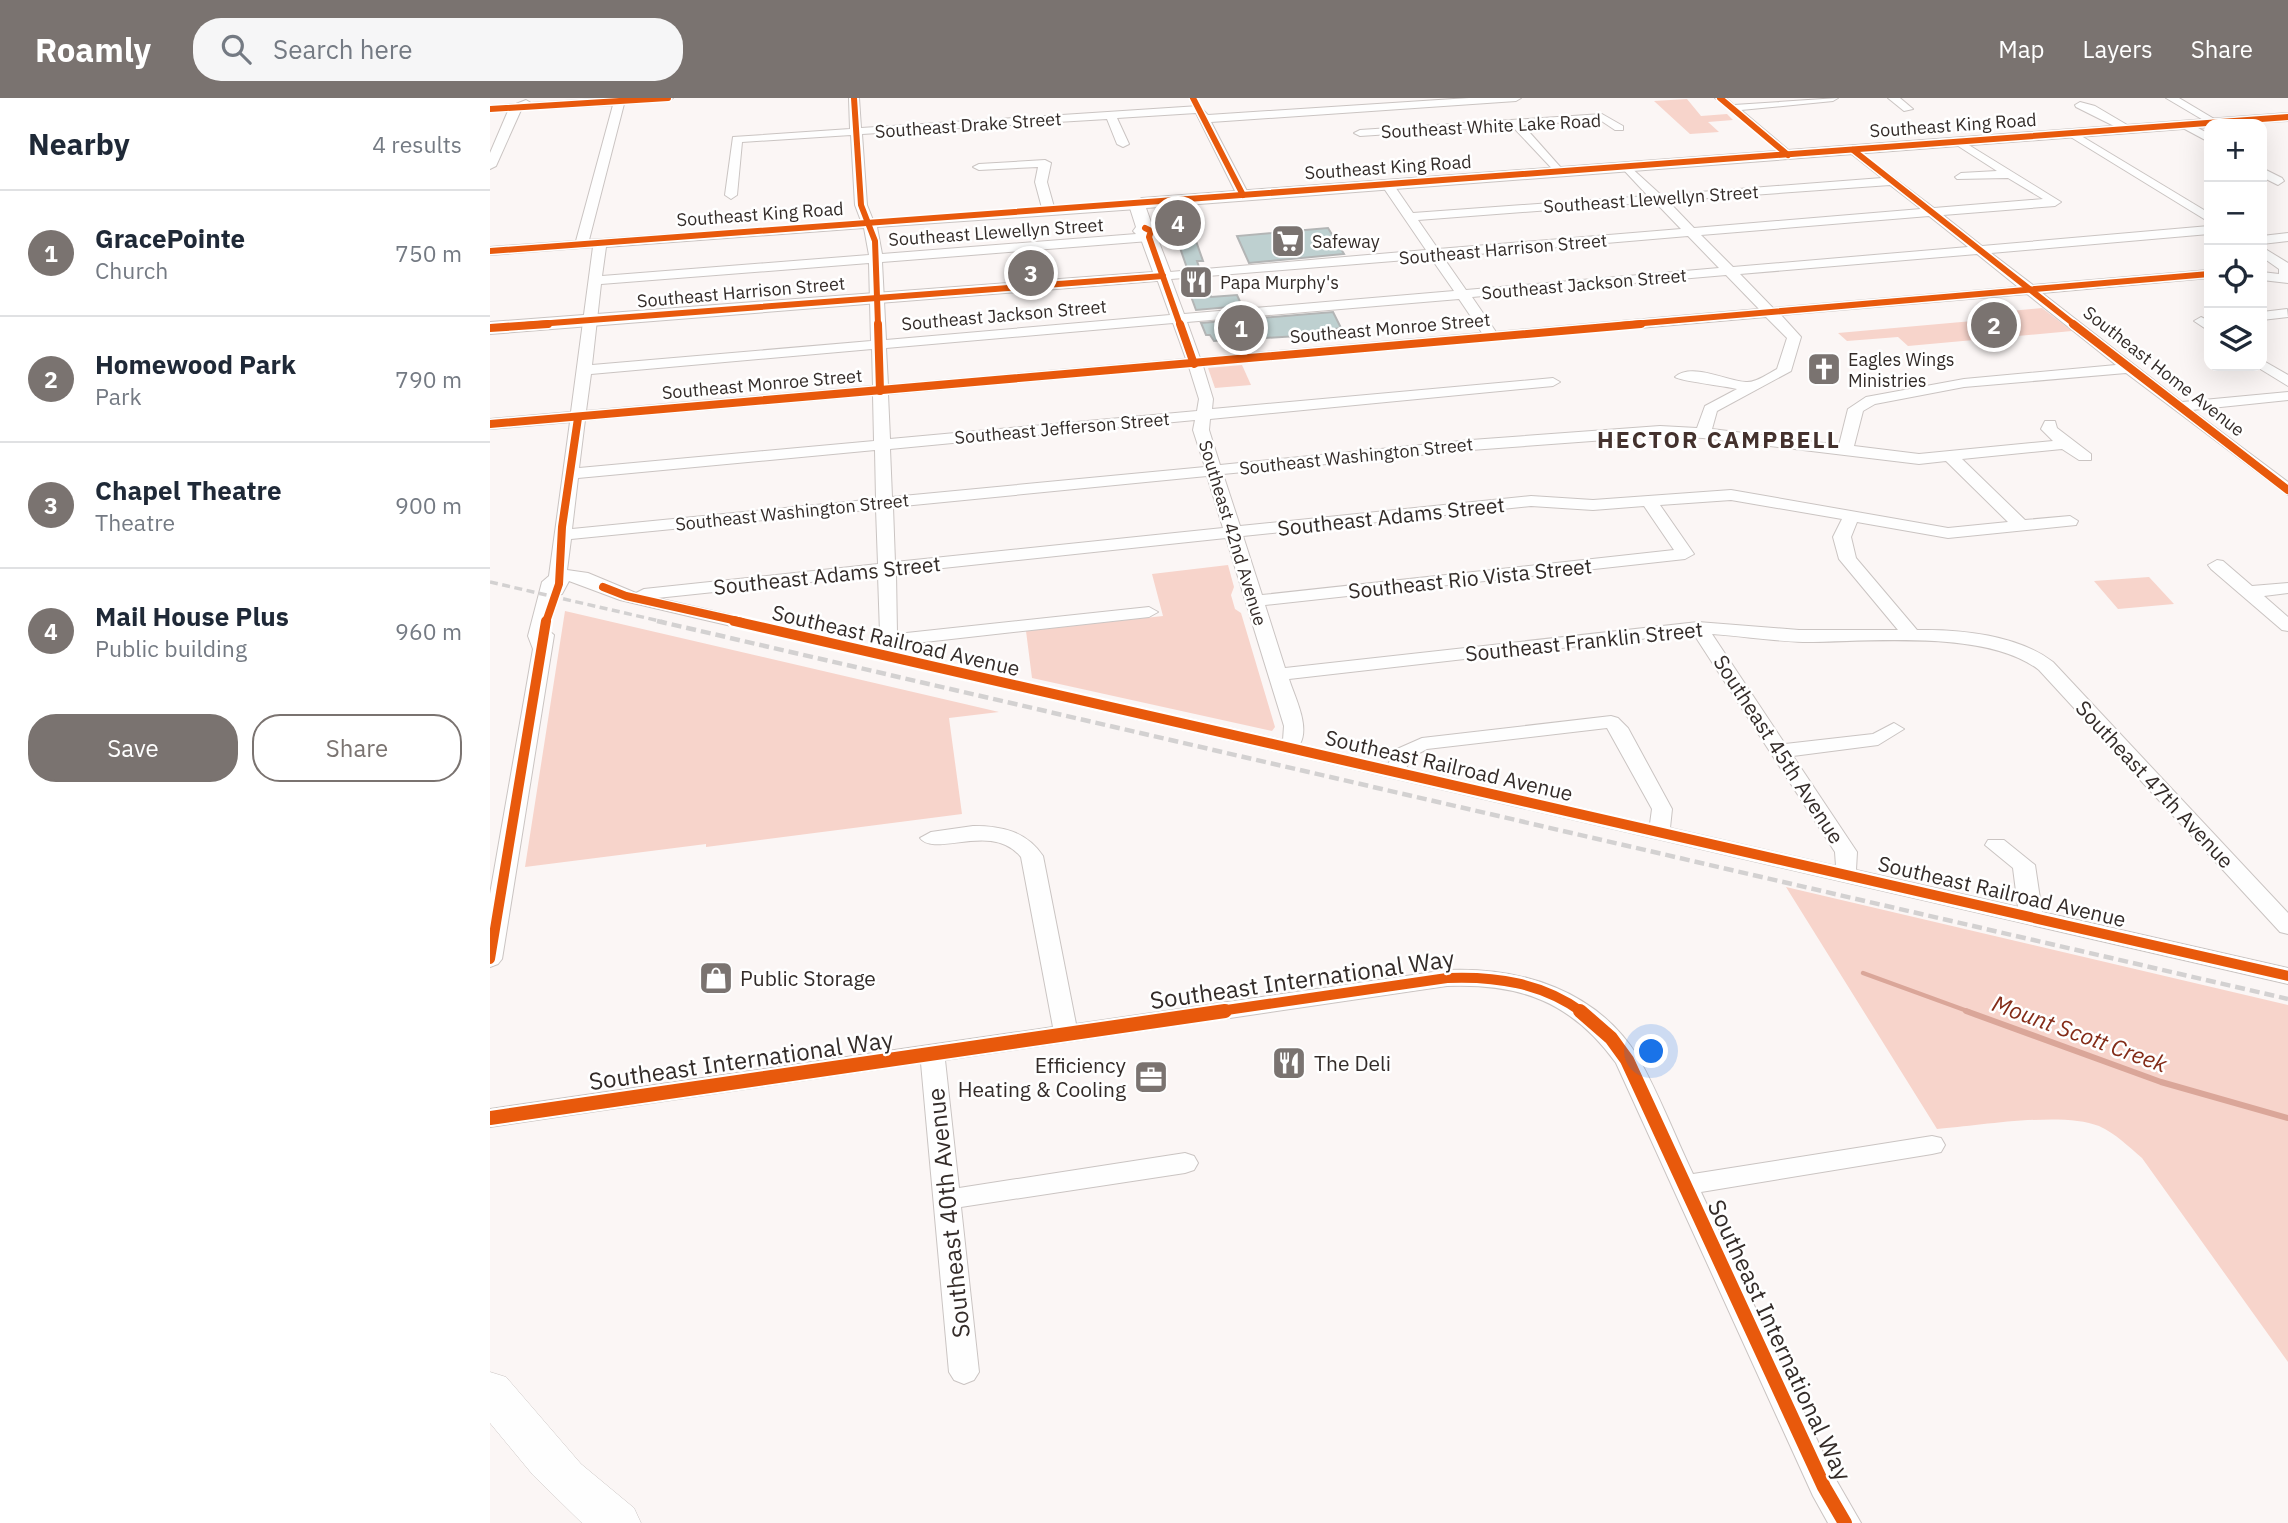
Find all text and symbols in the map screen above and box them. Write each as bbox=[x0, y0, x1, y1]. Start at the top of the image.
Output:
search box bbox=[193, 18, 683, 81]
text: Roamly bbox=[35, 28, 151, 71]
icon: search bbox=[217, 30, 255, 68]
text: Search here bbox=[273, 32, 412, 66]
text: Map bbox=[1998, 33, 2045, 65]
text: Layers bbox=[2083, 33, 2153, 65]
text: Share bbox=[2191, 33, 2253, 65]
street label: Southeast Drake Street bbox=[874, 107, 1062, 143]
street label: Southeast King Road bbox=[1869, 108, 2037, 142]
street label: Southeast White Lake Road bbox=[1380, 109, 1602, 143]
map controls bbox=[2204, 119, 2267, 371]
button: + bbox=[2204, 119, 2267, 182]
text: Nearby bbox=[28, 124, 130, 163]
text: 4 results bbox=[372, 129, 462, 159]
street label: Southeast King Road bbox=[1304, 150, 1472, 184]
street label: Southeast Llewellyn Street bbox=[1543, 180, 1759, 218]
button: − bbox=[2204, 182, 2267, 245]
street label: Southeast King Road bbox=[676, 197, 844, 231]
pin: 4 bbox=[1155, 197, 1201, 249]
street label: Southeast Llewellyn Street bbox=[888, 213, 1104, 251]
text: GracePointe bbox=[95, 221, 245, 255]
supermarket icon: Safeway bbox=[1269, 222, 1307, 260]
street label: Southeast Harrison Street bbox=[1398, 228, 1608, 270]
place label: Safeway bbox=[1312, 230, 1380, 253]
text: 1 bbox=[44, 238, 58, 268]
text: 750 m bbox=[395, 238, 462, 268]
button: locate bbox=[2204, 245, 2267, 308]
pin: 3 bbox=[1008, 247, 1054, 299]
text: Church bbox=[95, 255, 168, 285]
restaurant icon: Papa Murphy's bbox=[1177, 263, 1215, 301]
street label: Southeast Jackson Street bbox=[1480, 264, 1688, 304]
street label: Southeast Harrison Street bbox=[636, 271, 846, 313]
place label: Papa Murphy's bbox=[1220, 271, 1339, 294]
street label: Southeast Jackson Street bbox=[900, 295, 1108, 335]
pin: 2 bbox=[1971, 299, 2017, 351]
street label: Southeast Home Avenue bbox=[2079, 301, 2249, 441]
pin: 1 bbox=[1218, 302, 1264, 354]
street label: Southeast Monroe Street bbox=[1289, 308, 1491, 348]
button: layers bbox=[2204, 308, 2267, 371]
text: Homewood Park bbox=[95, 347, 296, 381]
place label: Eagles Wings Ministries bbox=[1848, 348, 1954, 392]
church icon: Eagles Wings Ministries bbox=[1805, 350, 1843, 388]
text: 2 bbox=[44, 364, 58, 394]
text: 790 m bbox=[395, 364, 462, 394]
street label: Southeast Monroe Street bbox=[661, 364, 863, 404]
text: Park bbox=[95, 381, 142, 411]
street label: Southeast Jefferson Street bbox=[953, 407, 1171, 449]
district label: HECTOR CAMPBELL bbox=[1597, 424, 1841, 454]
street label: Southeast Washington Street bbox=[1238, 432, 1474, 480]
street label: Southeast 42nd Avenue bbox=[1194, 438, 1272, 629]
text: Chapel Theatre bbox=[95, 473, 282, 507]
street label: Southeast Washington Street bbox=[674, 488, 910, 536]
text: 3 bbox=[44, 490, 58, 520]
text: 900 m bbox=[395, 490, 462, 520]
street label: Southeast Adams Street bbox=[1276, 490, 1506, 542]
text: Theatre bbox=[95, 507, 175, 537]
street label: Southeast Adams Street bbox=[712, 549, 942, 601]
street label: Southeast Rio Vista Street bbox=[1347, 551, 1593, 605]
street label: Southeast Railroad Avenue bbox=[769, 598, 1023, 682]
text: Mail House Plus bbox=[95, 599, 289, 633]
street label: Southeast Franklin Street bbox=[1464, 615, 1704, 667]
text: 4 bbox=[44, 616, 58, 646]
text: 960 m bbox=[395, 616, 462, 646]
text: Public building bbox=[95, 633, 247, 663]
street label: Southeast 45th Avenue bbox=[1707, 649, 1851, 849]
street label: Southeast 47th Avenue bbox=[2070, 694, 2240, 874]
button: Save bbox=[28, 714, 238, 782]
button: Share bbox=[252, 714, 462, 782]
street label: Southeast Railroad Avenue bbox=[1322, 723, 1576, 807]
street label: Southeast Railroad Avenue bbox=[1875, 849, 2129, 933]
street label: Southeast International Way bbox=[1148, 942, 1456, 1016]
shop icon: Public Storage bbox=[697, 959, 735, 997]
place label: Public Storage bbox=[740, 964, 876, 992]
water label: Mount Scott Creek bbox=[1988, 987, 2172, 1079]
street label: Southeast International Way bbox=[587, 1023, 895, 1097]
your location bbox=[1634, 1034, 1668, 1068]
restaurant icon: The Deli bbox=[1270, 1044, 1308, 1082]
place label: The Deli bbox=[1314, 1049, 1391, 1077]
place label: Efficiency Heating & Cooling bbox=[958, 1051, 1127, 1103]
office icon: Efficiency Heating & Cooling bbox=[1132, 1058, 1170, 1096]
street label: Southeast 40th Avenue bbox=[919, 1086, 977, 1340]
street label: Southeast International Way bbox=[1701, 1194, 1859, 1486]

